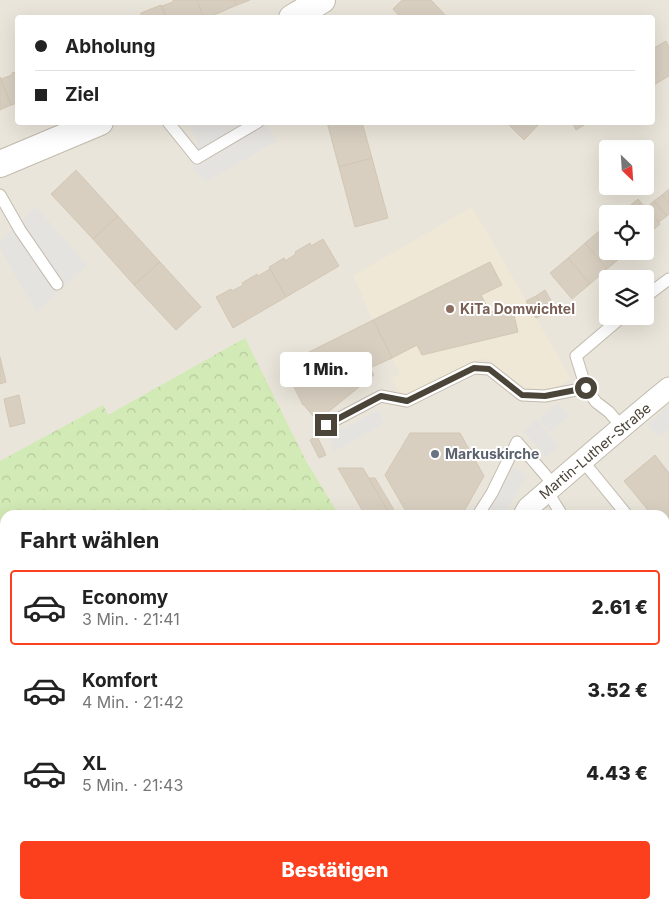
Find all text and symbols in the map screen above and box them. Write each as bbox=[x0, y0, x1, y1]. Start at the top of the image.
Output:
text: Abholung bbox=[65, 35, 155, 58]
text: Ziel bbox=[65, 83, 99, 106]
north arrow bbox=[599, 140, 654, 195]
map controls bbox=[599, 140, 654, 325]
button: locate bbox=[599, 205, 654, 260]
button: layers bbox=[599, 270, 654, 325]
place label: KiTa Domwichtel bbox=[460, 300, 575, 317]
marker: KiTa Domwichtel bbox=[444, 303, 456, 315]
callout: 1 Min. bbox=[280, 352, 372, 388]
text: 1 Min. bbox=[303, 359, 349, 379]
route start bbox=[575, 377, 597, 399]
street label: Martin-Luther-Straße bbox=[535, 399, 654, 502]
route end bbox=[315, 414, 337, 436]
place label: Markuskirche bbox=[445, 445, 539, 462]
marker: Markuskirche bbox=[429, 448, 441, 460]
text: Fahrt wählen bbox=[20, 527, 160, 553]
icon: car bbox=[22, 585, 67, 630]
text: Economy bbox=[82, 586, 168, 609]
text: 2.61 € bbox=[592, 596, 648, 619]
text: 3 Min. · 21:41 bbox=[82, 609, 180, 629]
icon: car bbox=[22, 668, 67, 713]
text: Komfort bbox=[82, 669, 158, 692]
text: 3.52 € bbox=[587, 679, 648, 702]
text: 4 Min. · 21:42 bbox=[82, 692, 184, 712]
icon: car bbox=[22, 751, 67, 796]
text: XL bbox=[82, 752, 107, 775]
text: 4.43 € bbox=[586, 762, 648, 785]
text: 5 Min. · 21:43 bbox=[82, 775, 183, 795]
button: Bestätigen bbox=[20, 841, 650, 899]

